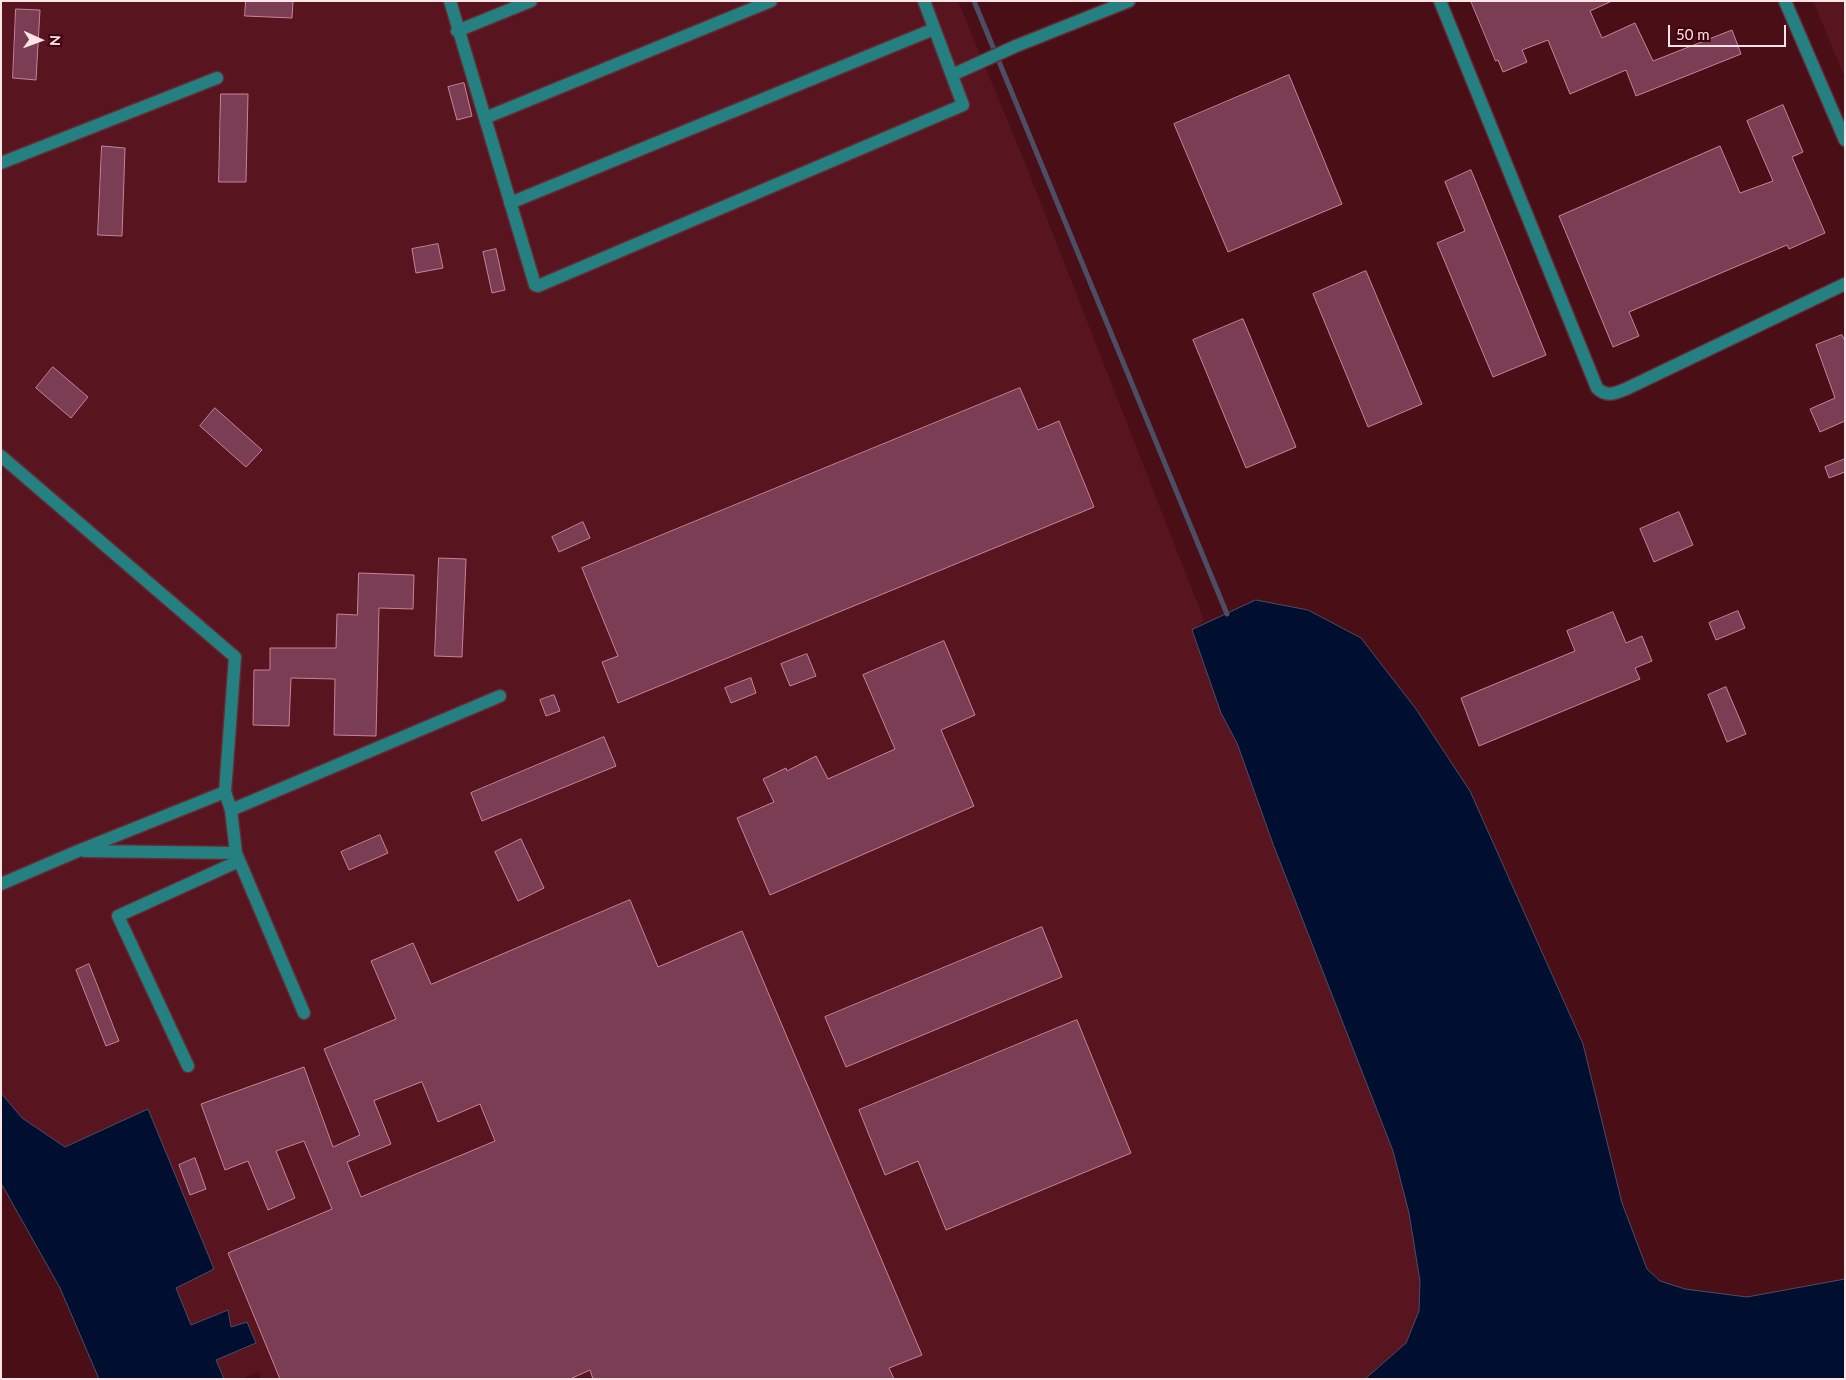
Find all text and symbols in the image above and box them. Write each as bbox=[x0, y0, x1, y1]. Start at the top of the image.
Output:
north arrow bbox=[15, 15, 65, 65]
scale bar bbox=[1671, 15, 1788, 47]
text: 50 m bbox=[1676, 25, 1710, 43]
text: N bbox=[47, 35, 64, 46]

